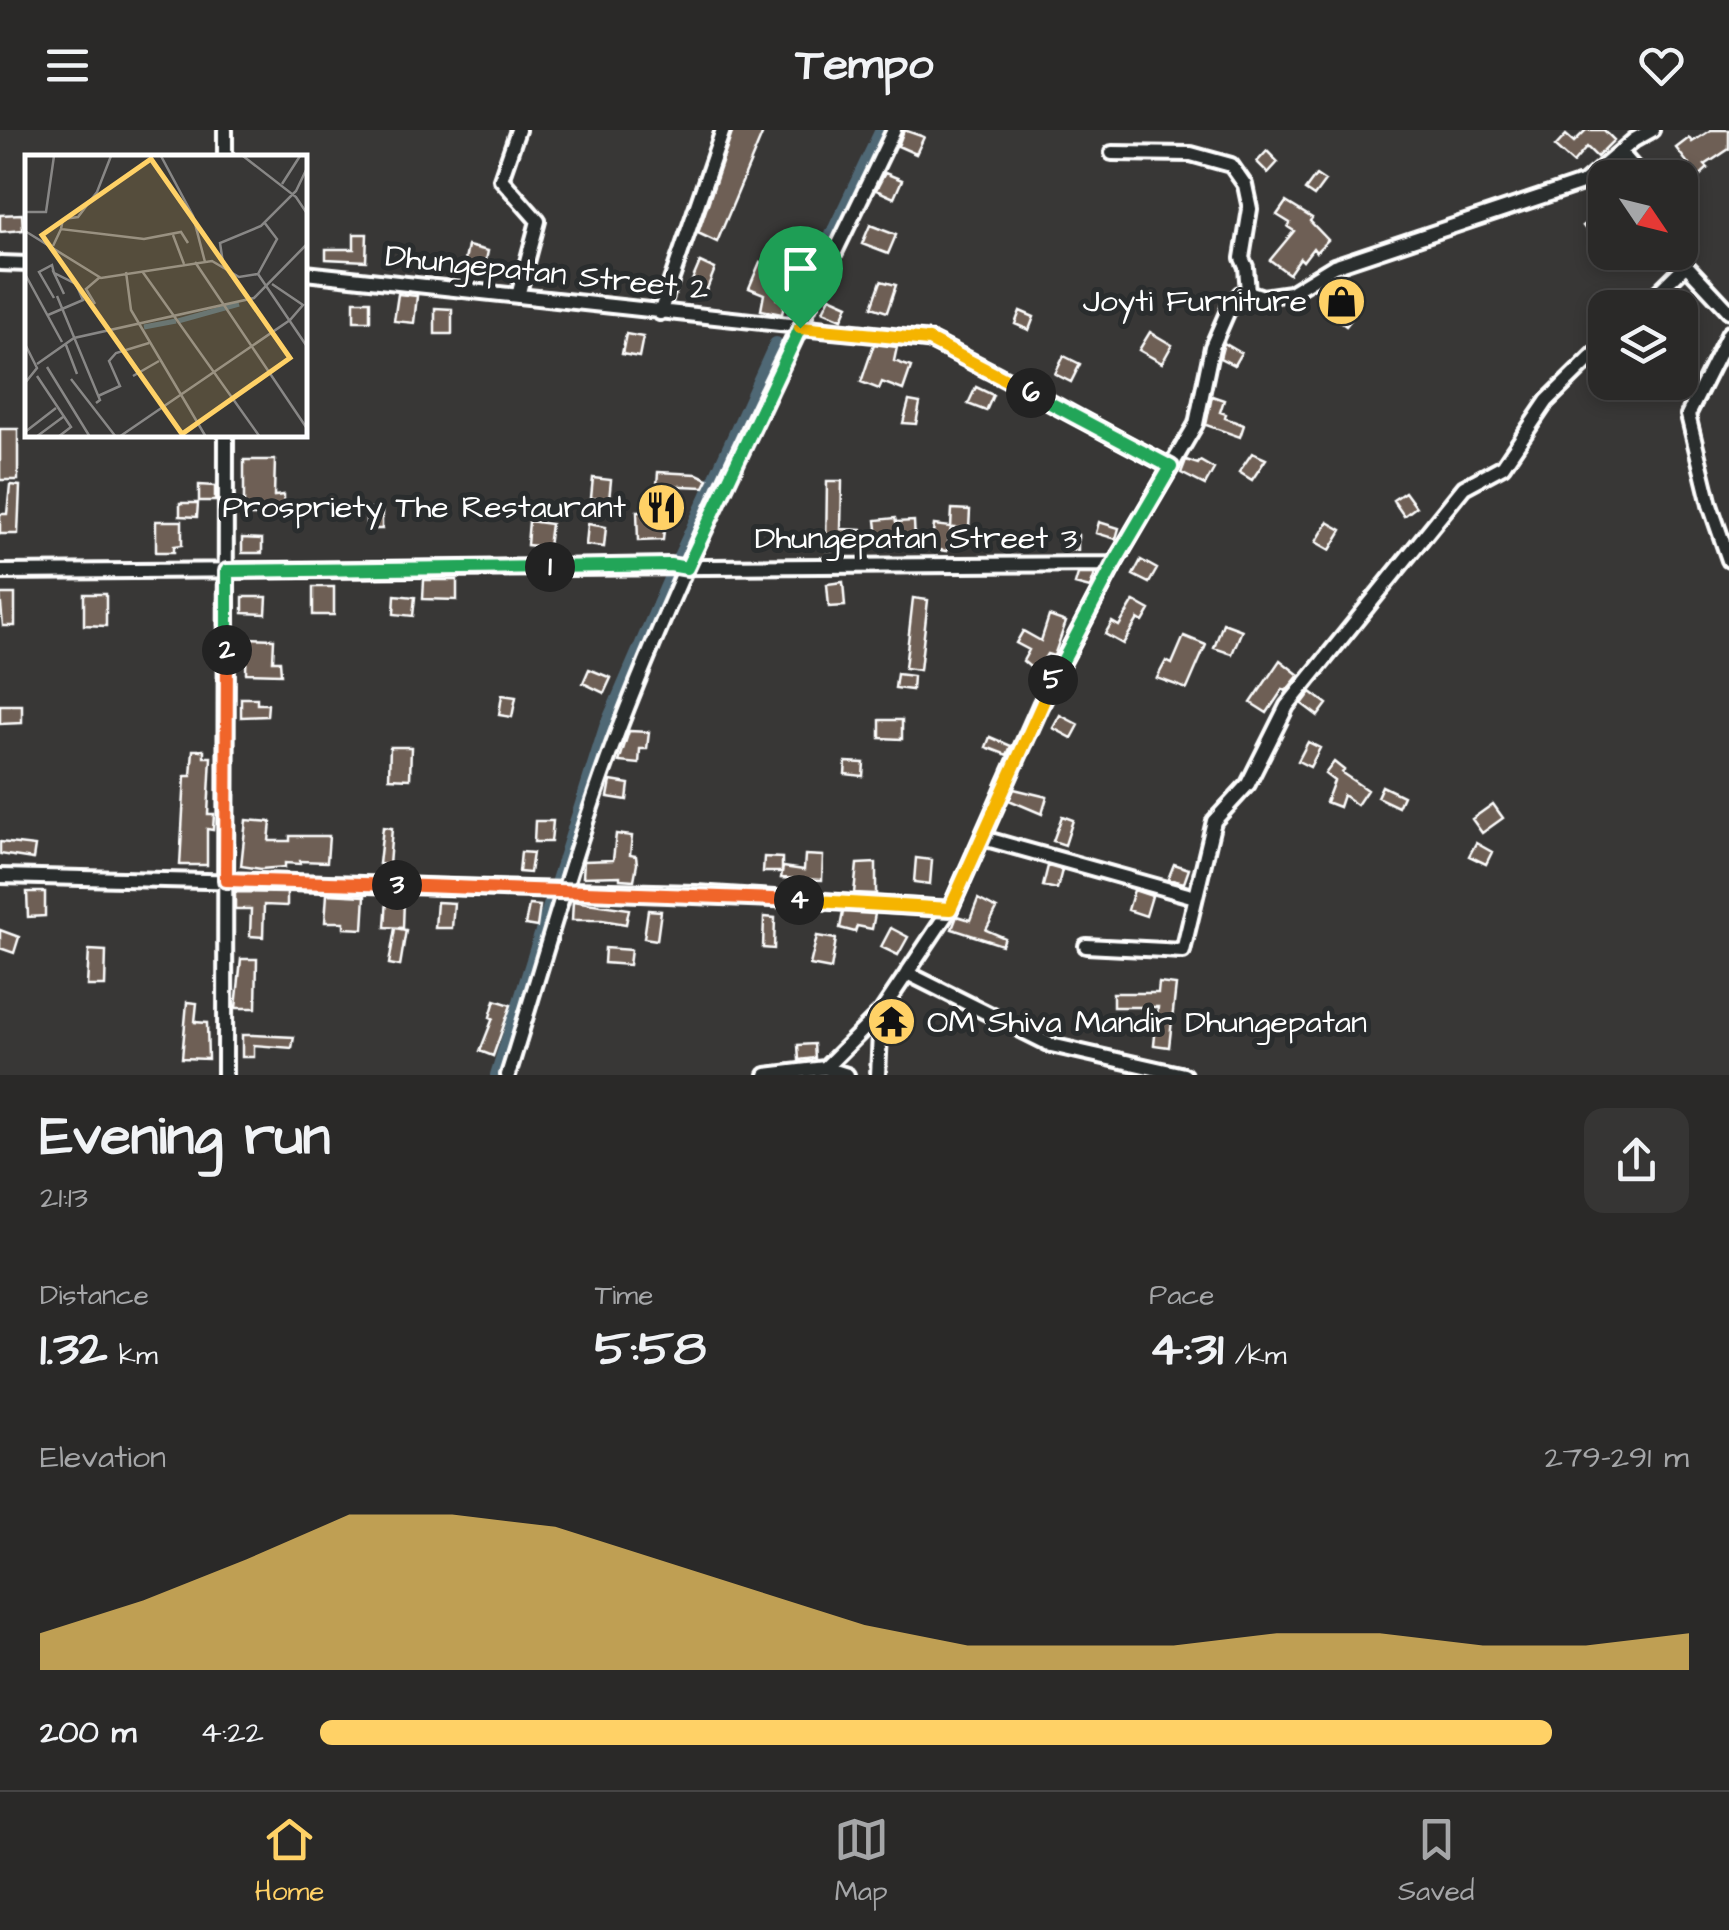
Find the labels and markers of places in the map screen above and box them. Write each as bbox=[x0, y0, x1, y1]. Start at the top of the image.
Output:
pin bbox=[758, 226, 843, 329]
shop icon: Joyti Furniture bbox=[1316, 275, 1368, 327]
place label: Joyti Furniture bbox=[1083, 279, 1307, 324]
pin: 6 bbox=[1006, 368, 1056, 418]
restaurant icon: Prospriety The Restaurant bbox=[635, 481, 687, 533]
place label: Prospriety The Restaurant bbox=[223, 485, 626, 530]
pin: 1 bbox=[525, 542, 575, 592]
pin: 2 bbox=[202, 625, 252, 675]
pin: 5 bbox=[1028, 655, 1078, 705]
pin: 3 bbox=[372, 860, 422, 910]
pin: 4 bbox=[774, 875, 824, 925]
temple icon: OM Shiva Mandir Dhungepatan bbox=[866, 996, 918, 1048]
place label: OM Shiva Mandir Dhungepatan bbox=[927, 1000, 1367, 1045]

